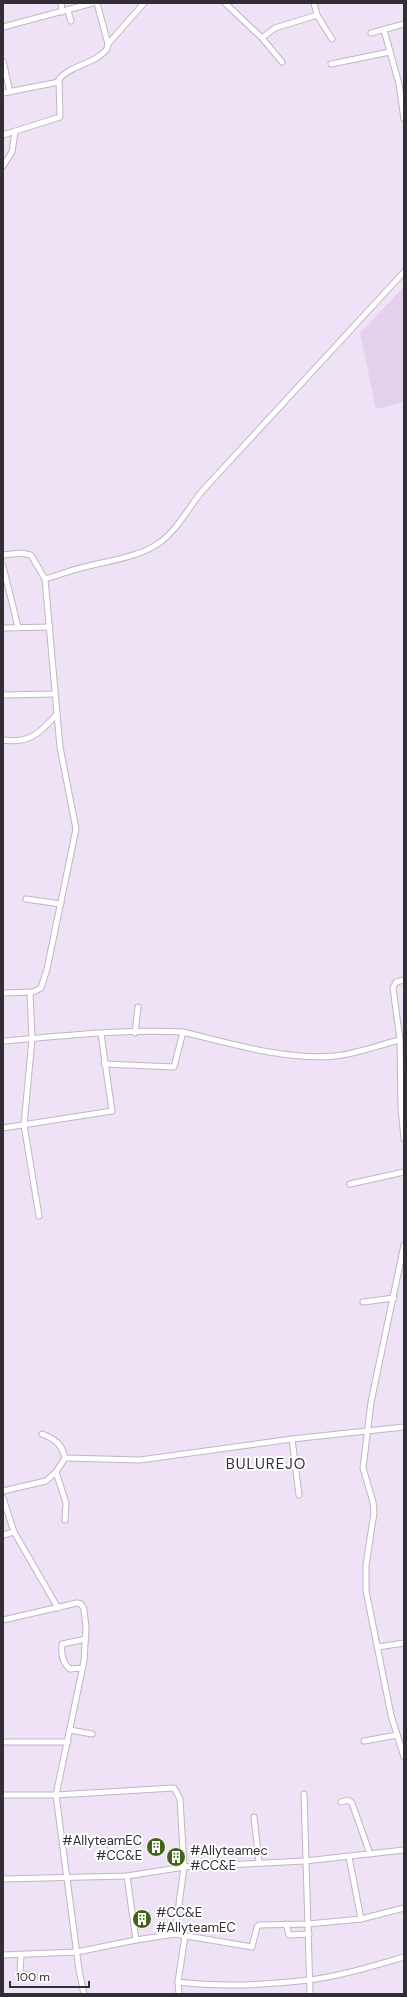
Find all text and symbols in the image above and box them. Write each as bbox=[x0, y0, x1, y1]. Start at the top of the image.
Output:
district label: BULUREJO bbox=[226, 1454, 306, 1474]
place label: #AllyteamEC #CC&E bbox=[62, 1832, 142, 1864]
building icon: #AllyteamEC #CC&E bbox=[145, 1836, 167, 1858]
place label: #Allyteamec #CC&E bbox=[190, 1842, 268, 1874]
building icon: #Allyteamec #CC&E bbox=[165, 1846, 187, 1868]
place label: #CC&E #AllyteamEC bbox=[156, 1904, 236, 1936]
building icon: #CC&E #AllyteamEC bbox=[131, 1908, 153, 1930]
scale bar bbox=[10, 1963, 89, 1989]
text: 100 m bbox=[16, 1969, 50, 1985]

